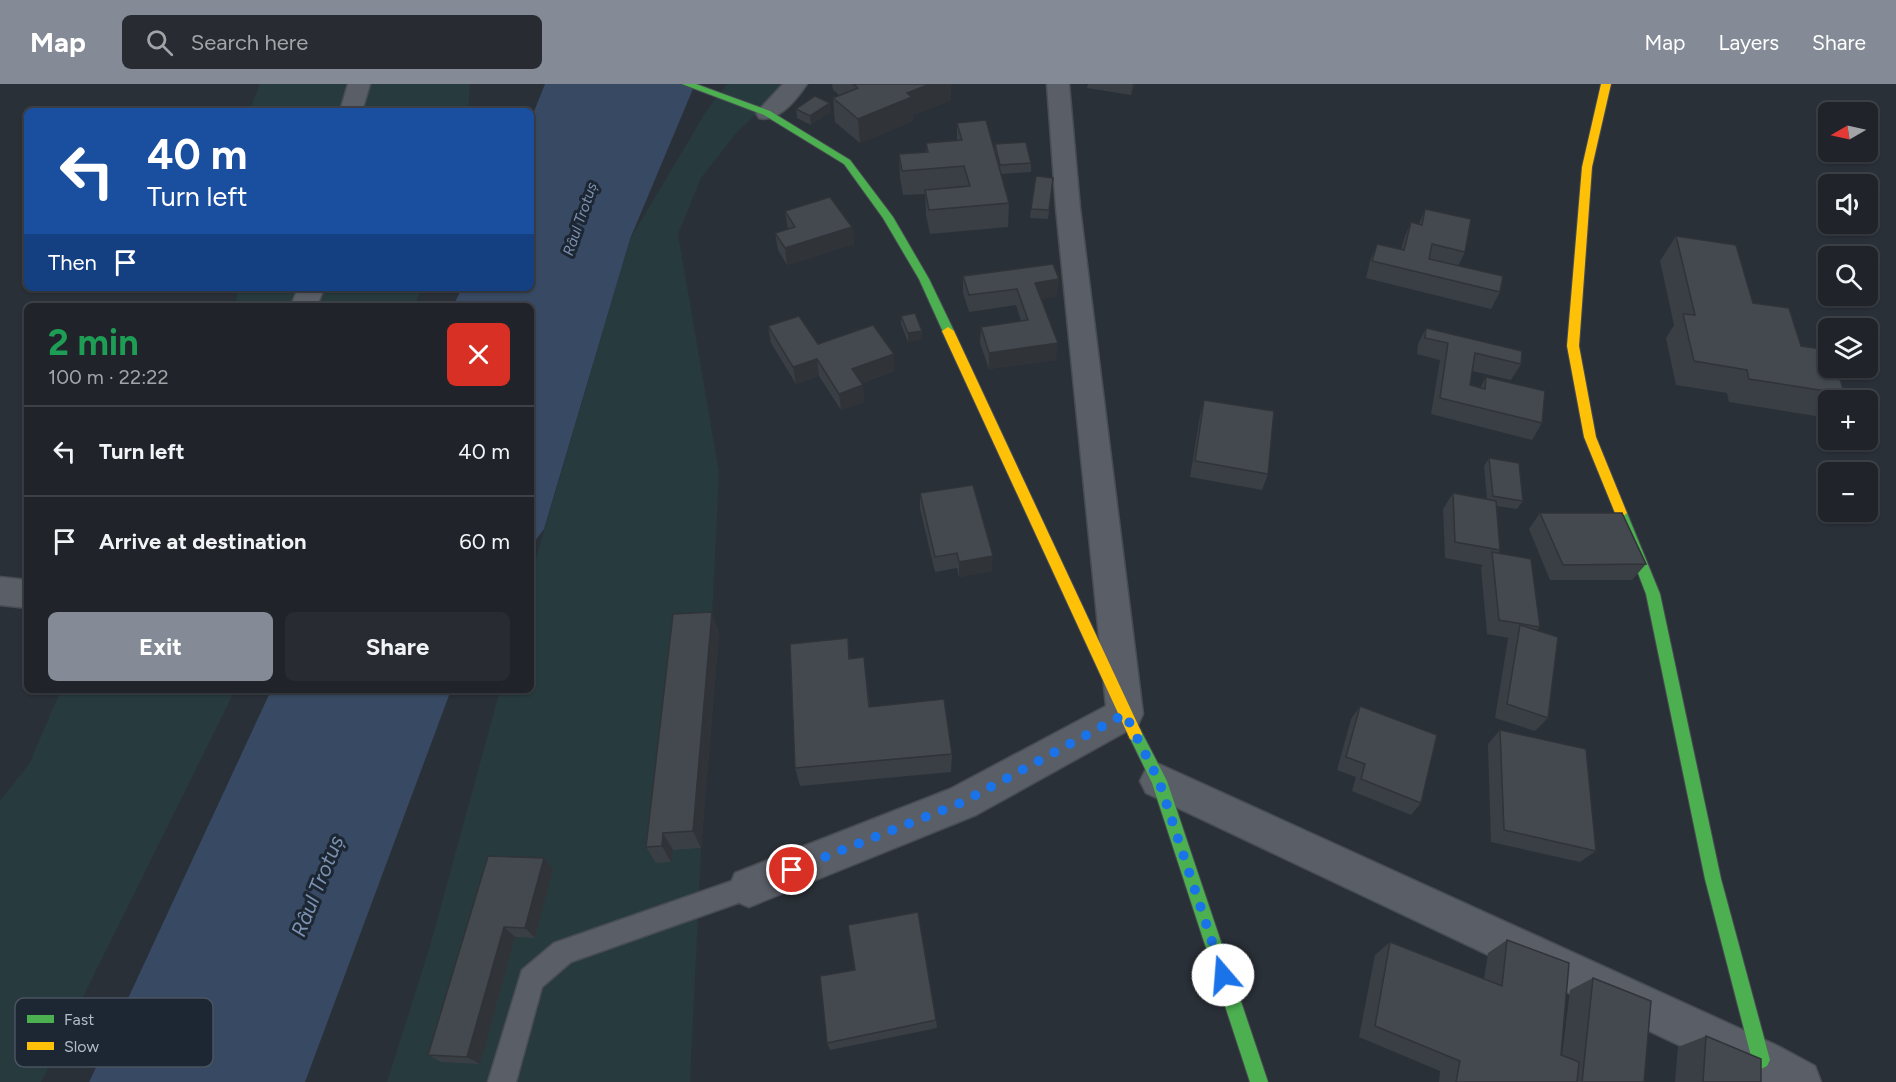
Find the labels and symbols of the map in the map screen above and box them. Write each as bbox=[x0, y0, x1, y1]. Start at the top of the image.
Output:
north arrow bbox=[1818, 102, 1878, 162]
water label: Râul Trotuș bbox=[559, 180, 601, 258]
water label: Râul Trotuș bbox=[285, 832, 349, 940]
pin bbox=[766, 844, 817, 895]
position arrow bbox=[1191, 943, 1255, 1007]
legend bbox=[15, 998, 213, 1067]
text: Fast bbox=[64, 1010, 94, 1029]
text: Slow bbox=[64, 1037, 99, 1056]

